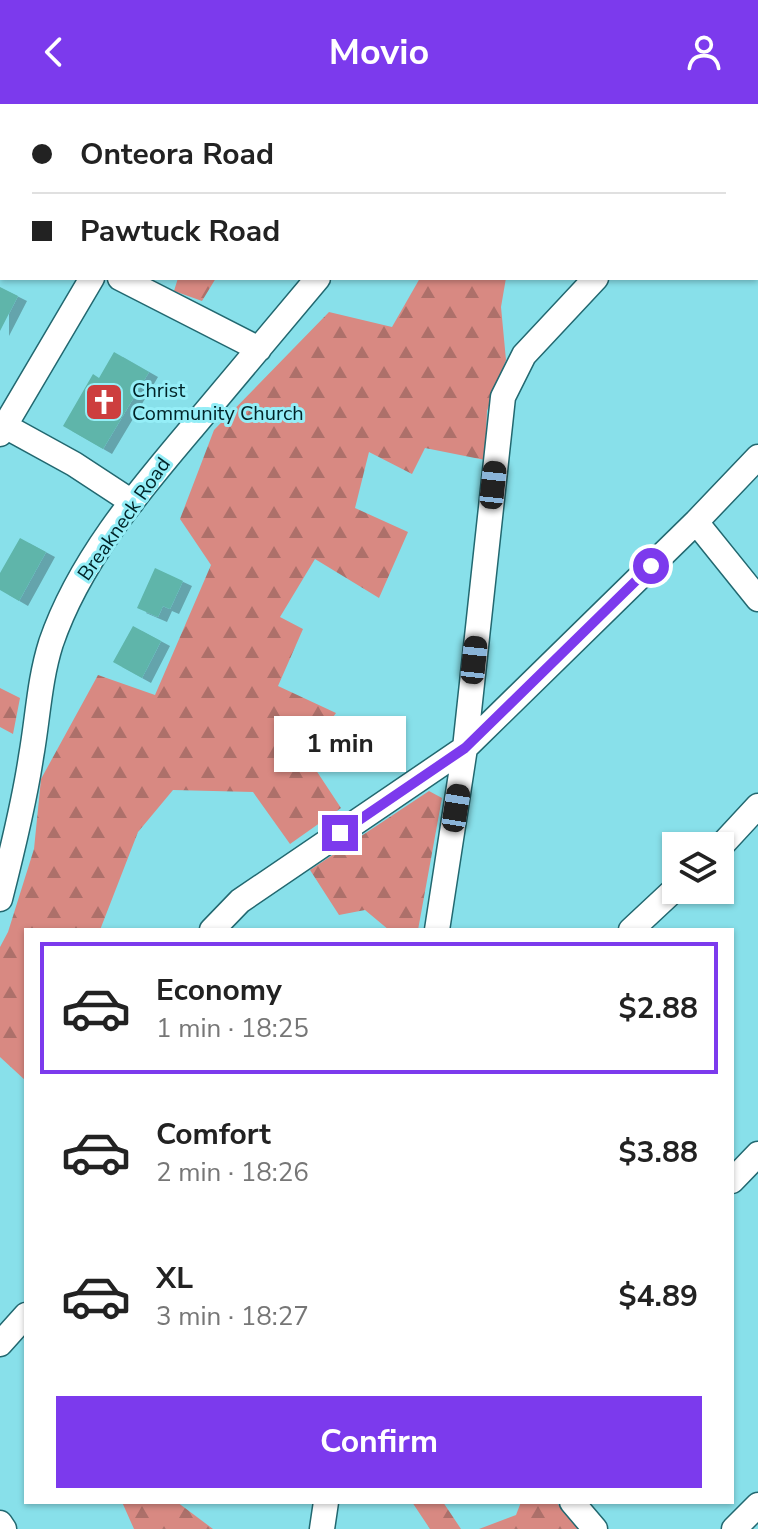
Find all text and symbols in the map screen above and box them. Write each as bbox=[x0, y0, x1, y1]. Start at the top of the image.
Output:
text: Movio bbox=[329, 28, 429, 77]
icon: back bbox=[32, 30, 76, 74]
icon: person bbox=[682, 30, 726, 74]
text: Onteora Road bbox=[80, 134, 274, 175]
text: Pawtuck Road bbox=[80, 211, 280, 252]
place label: Christ Community Church bbox=[132, 377, 304, 427]
church icon: Christ Community Church bbox=[83, 381, 125, 423]
street label: Breakneck Road bbox=[71, 452, 177, 586]
car bbox=[479, 460, 507, 510]
route start bbox=[633, 548, 669, 584]
car bbox=[460, 635, 488, 685]
callout: 1 min bbox=[274, 717, 406, 773]
text: 1 min bbox=[306, 726, 374, 761]
car bbox=[440, 782, 472, 834]
route end bbox=[322, 815, 358, 851]
map controls bbox=[662, 832, 734, 904]
button: layers bbox=[662, 832, 734, 904]
text: Economy bbox=[156, 970, 282, 1011]
icon: car bbox=[60, 972, 132, 1044]
text: $2.88 bbox=[619, 988, 698, 1029]
text: 1 min · 18:25 bbox=[156, 1011, 309, 1046]
text: Comfort bbox=[156, 1114, 271, 1155]
icon: car bbox=[60, 1116, 132, 1188]
text: $3.88 bbox=[619, 1132, 698, 1173]
text: 2 min · 18:26 bbox=[156, 1155, 309, 1190]
text: XL bbox=[156, 1258, 193, 1299]
icon: car bbox=[60, 1260, 132, 1332]
text: $4.89 bbox=[619, 1276, 698, 1317]
text: 3 min · 18:27 bbox=[156, 1299, 309, 1334]
button: Confirm bbox=[56, 1396, 702, 1488]

